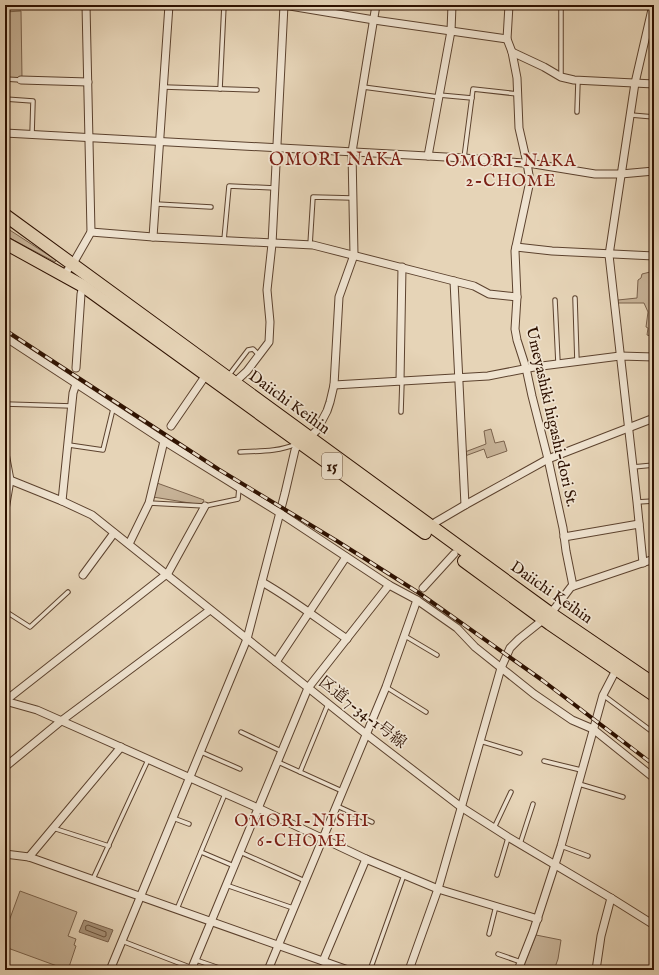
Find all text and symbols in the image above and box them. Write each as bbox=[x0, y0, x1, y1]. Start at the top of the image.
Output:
district label: OMORI NAKA bbox=[269, 149, 403, 172]
district label: OMORI-NAKA 2-CHOME bbox=[445, 151, 577, 192]
street label: Umeyashiki higashi-dori St. bbox=[521, 325, 581, 509]
street label: Daiichi Keihin bbox=[244, 367, 334, 440]
road number: 15 bbox=[322, 453, 342, 479]
street label: Daiichi Keihin bbox=[506, 557, 596, 629]
street label: 区道7-34-1号線 bbox=[314, 672, 410, 754]
district label: OMORI-NISHI 6-CHOME bbox=[234, 811, 370, 852]

